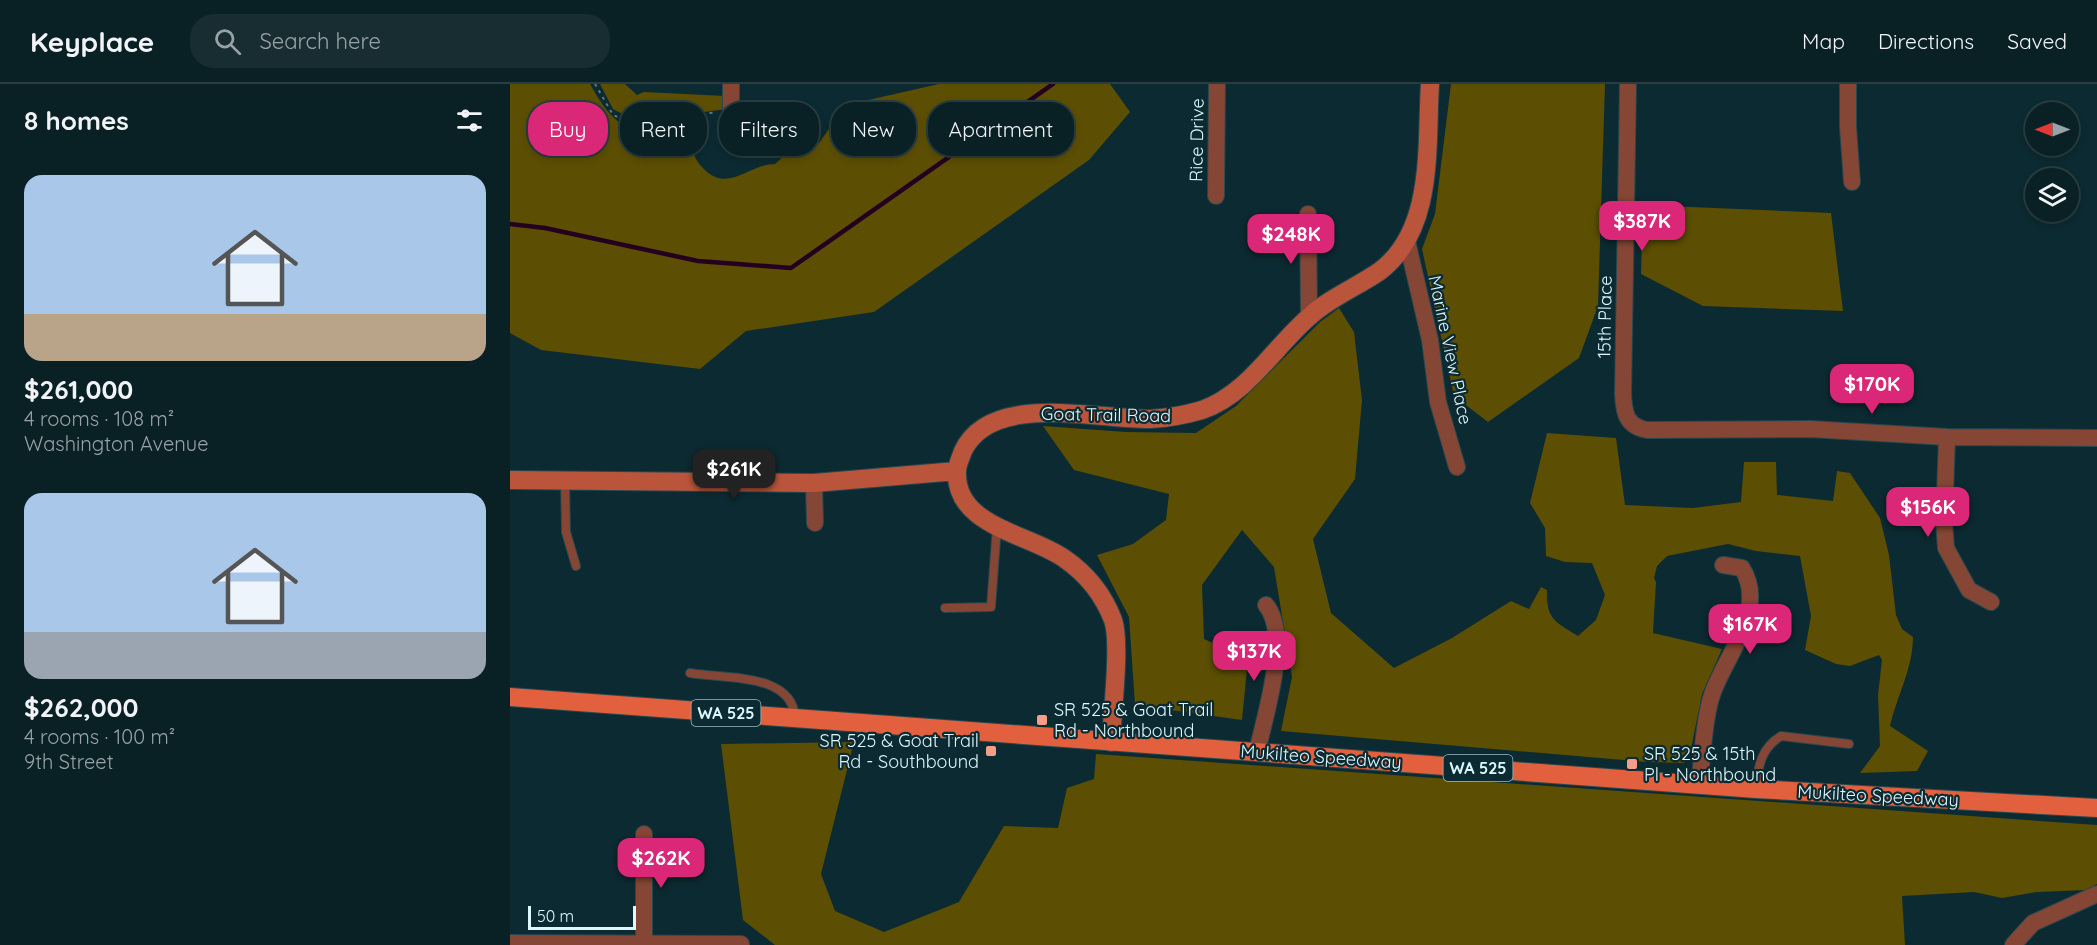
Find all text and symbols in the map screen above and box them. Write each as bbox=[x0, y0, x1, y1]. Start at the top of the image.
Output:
search box bbox=[190, 14, 610, 68]
text: Keyplace bbox=[30, 24, 154, 59]
icon: search bbox=[211, 25, 244, 58]
text: Search here bbox=[259, 27, 381, 55]
text: Map bbox=[1802, 28, 1845, 54]
text: Directions bbox=[1878, 28, 1974, 54]
text: Saved bbox=[2007, 28, 2067, 54]
street label: Rice Drive bbox=[1184, 98, 1209, 182]
chip: Buy bbox=[528, 102, 608, 156]
chip: Rent bbox=[620, 102, 707, 156]
chip: Filters bbox=[719, 102, 819, 156]
chip: New bbox=[831, 102, 916, 156]
chip: Apartment bbox=[928, 102, 1074, 156]
north arrow bbox=[2025, 102, 2079, 156]
map controls bbox=[2025, 102, 2079, 222]
text: 8 homes bbox=[24, 104, 129, 137]
icon: filters bbox=[453, 104, 486, 137]
button: layers bbox=[2025, 168, 2079, 222]
pin: $387K bbox=[1600, 201, 1684, 252]
text: $387K bbox=[1613, 208, 1671, 233]
icon: home bbox=[201, 214, 309, 322]
pin: $248K bbox=[1249, 214, 1333, 265]
text: $248K bbox=[1261, 221, 1321, 246]
street label: Marine View Place bbox=[1423, 273, 1478, 427]
street label: 15th Place bbox=[1592, 275, 1617, 359]
pin: $170K bbox=[1830, 364, 1914, 415]
text: $170K bbox=[1844, 371, 1900, 396]
text: $261,000 bbox=[24, 373, 133, 406]
street label: Goat Trail Road bbox=[1041, 402, 1171, 427]
text: 4 rooms · 108 m² bbox=[24, 406, 174, 431]
text: Washington Avenue bbox=[24, 431, 209, 456]
pin: $261K bbox=[692, 449, 776, 500]
text: $261K bbox=[707, 456, 761, 481]
pin: $156K bbox=[1886, 487, 1970, 538]
text: $156K bbox=[1900, 494, 1956, 519]
icon: home bbox=[201, 532, 309, 640]
pin: $167K bbox=[1708, 604, 1792, 655]
text: $167K bbox=[1723, 611, 1777, 636]
pin: $137K bbox=[1212, 631, 1296, 682]
text: $137K bbox=[1227, 638, 1281, 663]
text: $262,000 bbox=[24, 691, 139, 724]
place label: SR 525 & Goat Trail Rd - Northbound bbox=[1054, 698, 1213, 742]
road number: WA 525 bbox=[692, 700, 760, 726]
marker: SR 525 & Goat Trail Rd - Northbound bbox=[1035, 713, 1049, 727]
text: 4 rooms · 100 m² bbox=[24, 724, 175, 749]
place label: SR 525 & Goat Trail Rd - Southbound bbox=[820, 729, 979, 773]
street label: Mukilteo Speedway bbox=[1240, 739, 1402, 774]
place label: SR 525 & 15th Pl - Northbound bbox=[1644, 742, 1776, 786]
marker: SR 525 & Goat Trail Rd - Southbound bbox=[984, 744, 998, 758]
text: 9th Street bbox=[24, 749, 113, 774]
road number: WA 525 bbox=[1444, 755, 1512, 781]
marker: SR 525 & 15th Pl - Northbound bbox=[1625, 757, 1639, 771]
street label: Mukilteo Speedway bbox=[1797, 780, 1959, 811]
pin: $262K bbox=[619, 838, 703, 889]
text: $262K bbox=[632, 845, 690, 870]
scale bar bbox=[528, 903, 636, 930]
text: 50 m bbox=[537, 906, 574, 926]

